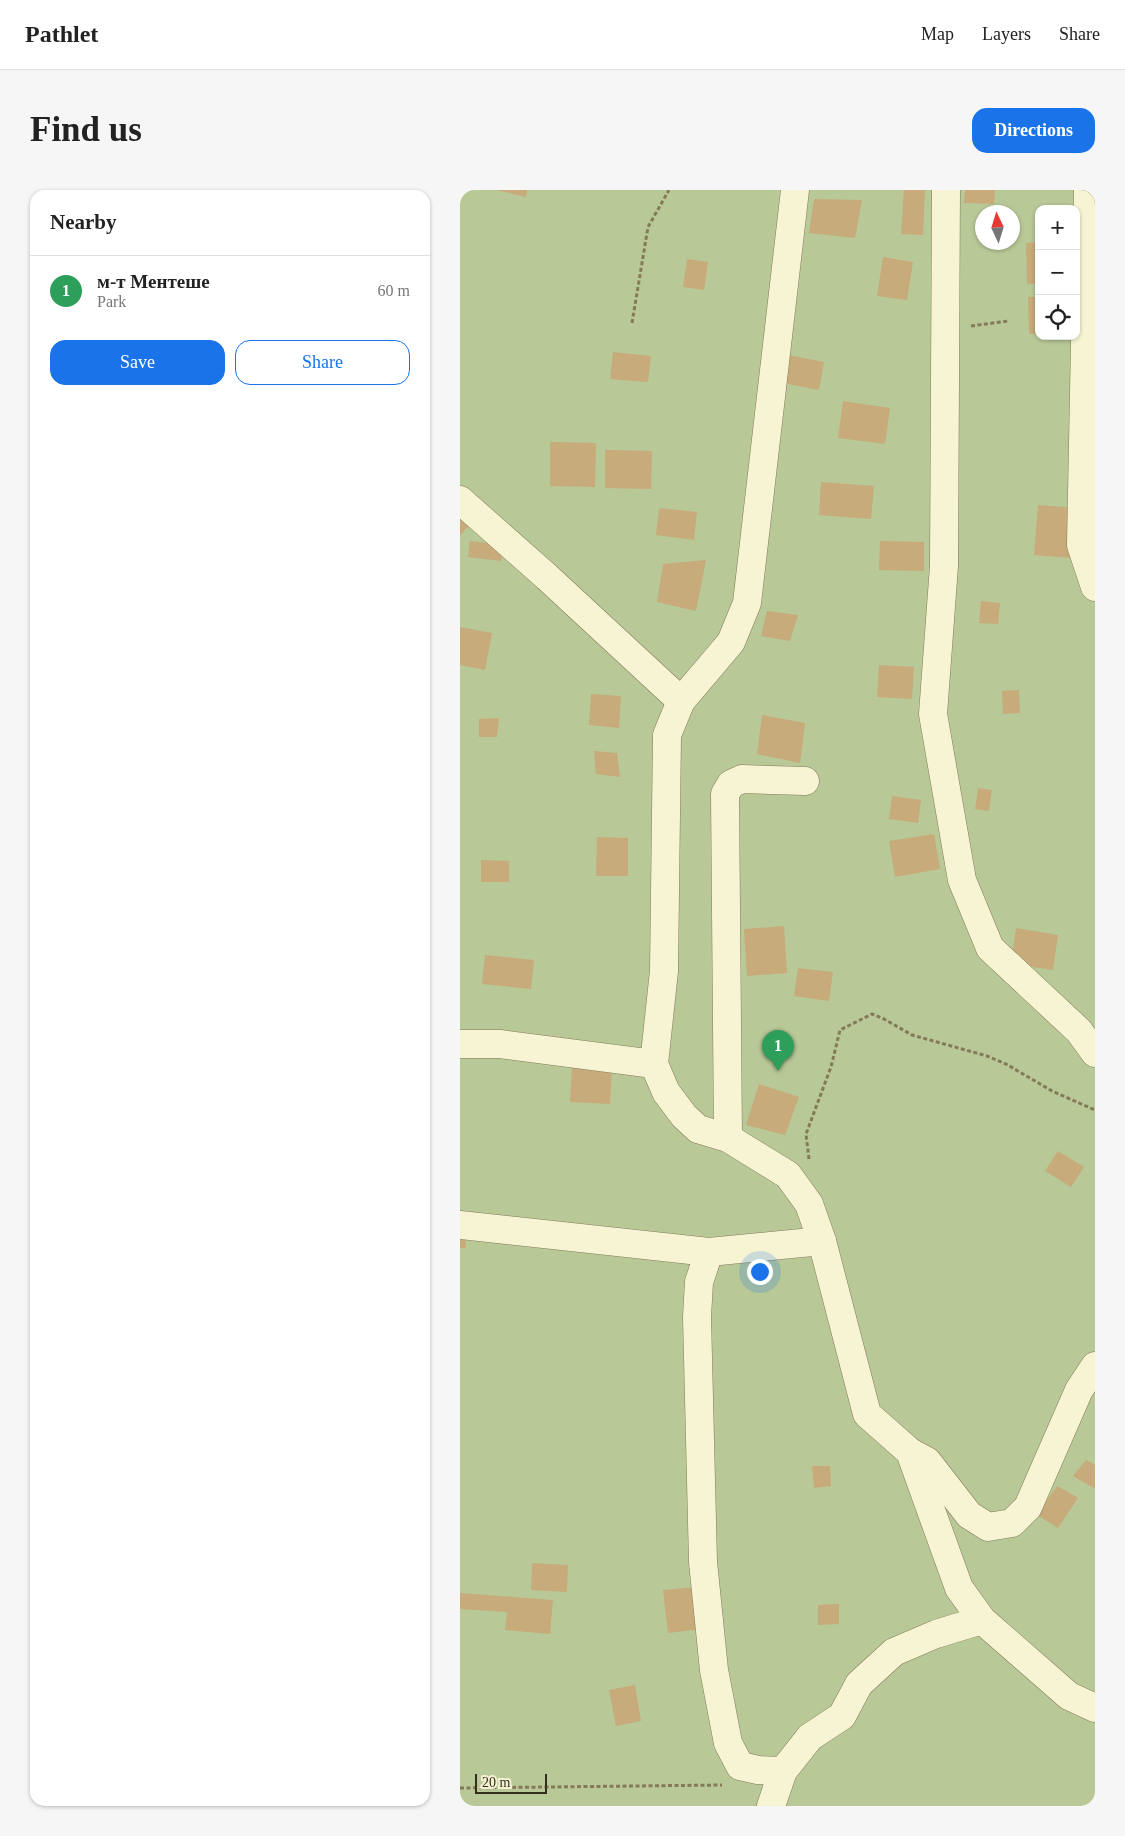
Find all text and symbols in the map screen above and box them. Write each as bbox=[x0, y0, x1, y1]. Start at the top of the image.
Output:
text: Pathlet bbox=[25, 21, 98, 47]
text: Map bbox=[921, 24, 954, 44]
text: Layers bbox=[982, 24, 1031, 44]
text: Share bbox=[1059, 24, 1100, 44]
button: Directions bbox=[972, 108, 1095, 153]
text: Find us bbox=[30, 110, 142, 149]
north arrow bbox=[975, 205, 1020, 250]
map controls bbox=[1035, 205, 1080, 340]
button: + bbox=[1035, 205, 1080, 250]
text: Nearby bbox=[50, 210, 117, 234]
button: − bbox=[1035, 250, 1080, 295]
text: м-т Ментeше bbox=[97, 271, 210, 292]
text: 1 bbox=[62, 282, 70, 299]
text: 60 m bbox=[378, 282, 410, 299]
text: Park bbox=[97, 293, 126, 310]
button: locate bbox=[1035, 295, 1080, 340]
button: Save bbox=[50, 340, 225, 385]
button: Share bbox=[235, 340, 410, 385]
pin: 1 bbox=[762, 1030, 794, 1071]
your location bbox=[747, 1259, 773, 1285]
scale bar bbox=[475, 1771, 548, 1794]
text: 20 m bbox=[482, 1775, 510, 1790]

